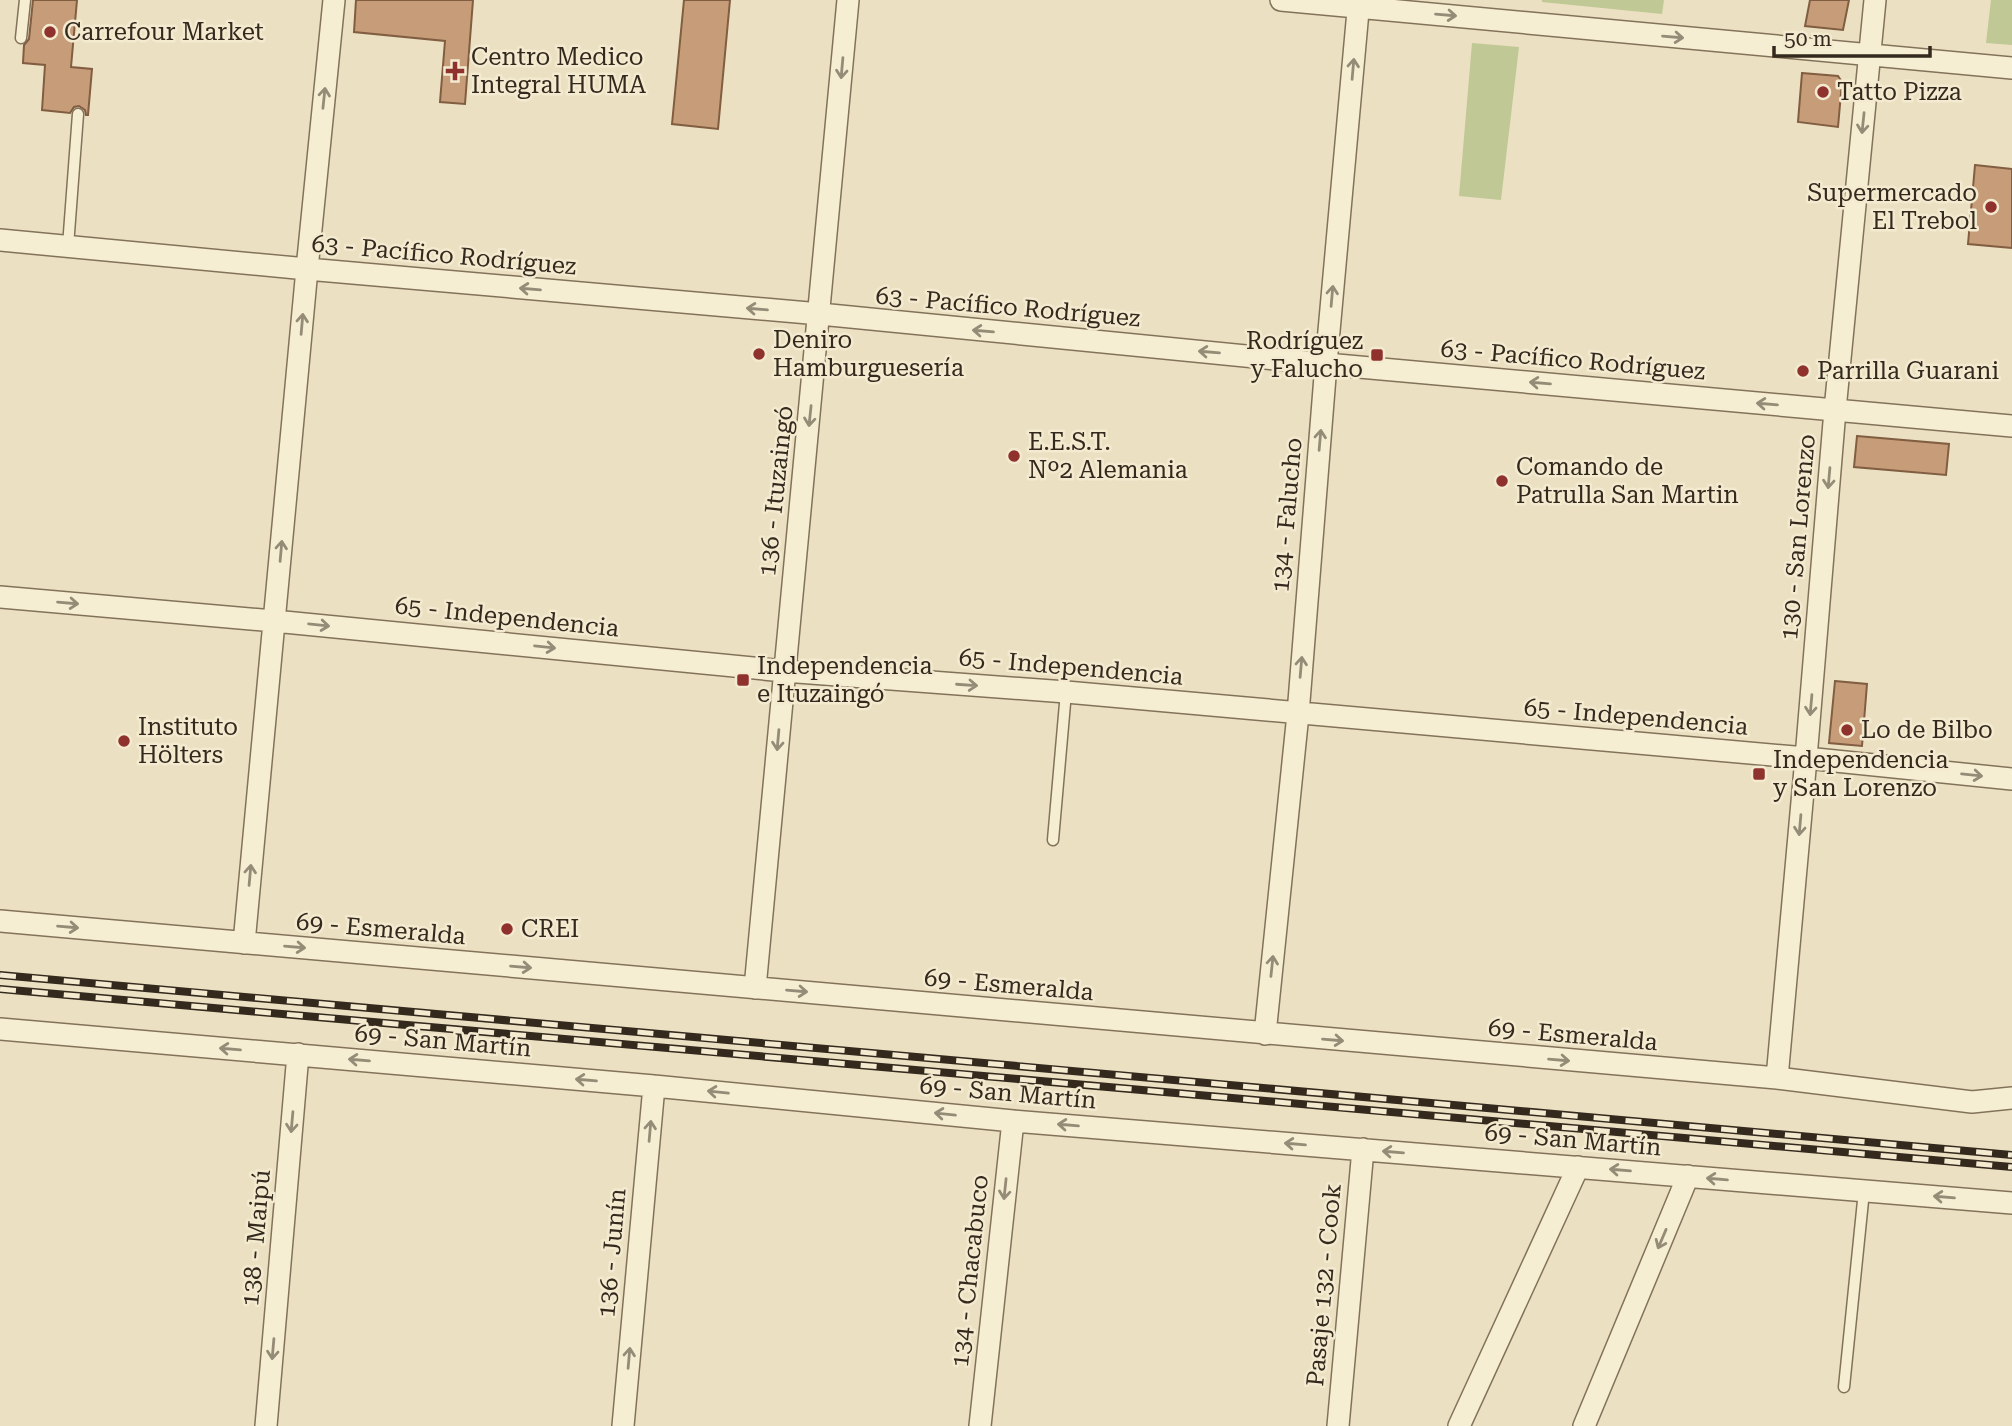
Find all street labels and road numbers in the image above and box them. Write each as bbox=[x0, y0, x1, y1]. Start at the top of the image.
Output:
street label: 63 - Pacífico Rodríguez bbox=[311, 229, 577, 281]
street label: 63 - Pacífico Rodríguez bbox=[875, 281, 1141, 333]
street label: 63 - Pacífico Rodríguez bbox=[1440, 334, 1706, 386]
street label: 136 - Ituzaingó bbox=[753, 404, 799, 578]
street label: 130 - San Lorenzo bbox=[1775, 433, 1821, 641]
street label: 134 - Falucho bbox=[1266, 436, 1308, 594]
street label: 65 - Independencia bbox=[394, 591, 620, 643]
street label: 65 - Independencia bbox=[958, 643, 1184, 691]
street label: 65 - Independencia bbox=[1523, 693, 1749, 741]
street label: 69 - Esmeralda bbox=[295, 908, 467, 950]
street label: 69 - Esmeralda bbox=[923, 964, 1095, 1006]
street label: 69 - Esmeralda bbox=[1487, 1014, 1659, 1056]
street label: 69 - San Martín bbox=[354, 1019, 532, 1063]
street label: 69 - San Martín bbox=[919, 1071, 1097, 1115]
street label: 69 - San Martín bbox=[1484, 1118, 1662, 1162]
street label: 138 - Maipú bbox=[236, 1169, 276, 1307]
street label: 134 - Chacabuco bbox=[946, 1173, 994, 1369]
street label: Pasaje 132 - Cook bbox=[1301, 1182, 1347, 1388]
street label: 136 - Junín bbox=[592, 1187, 632, 1319]

